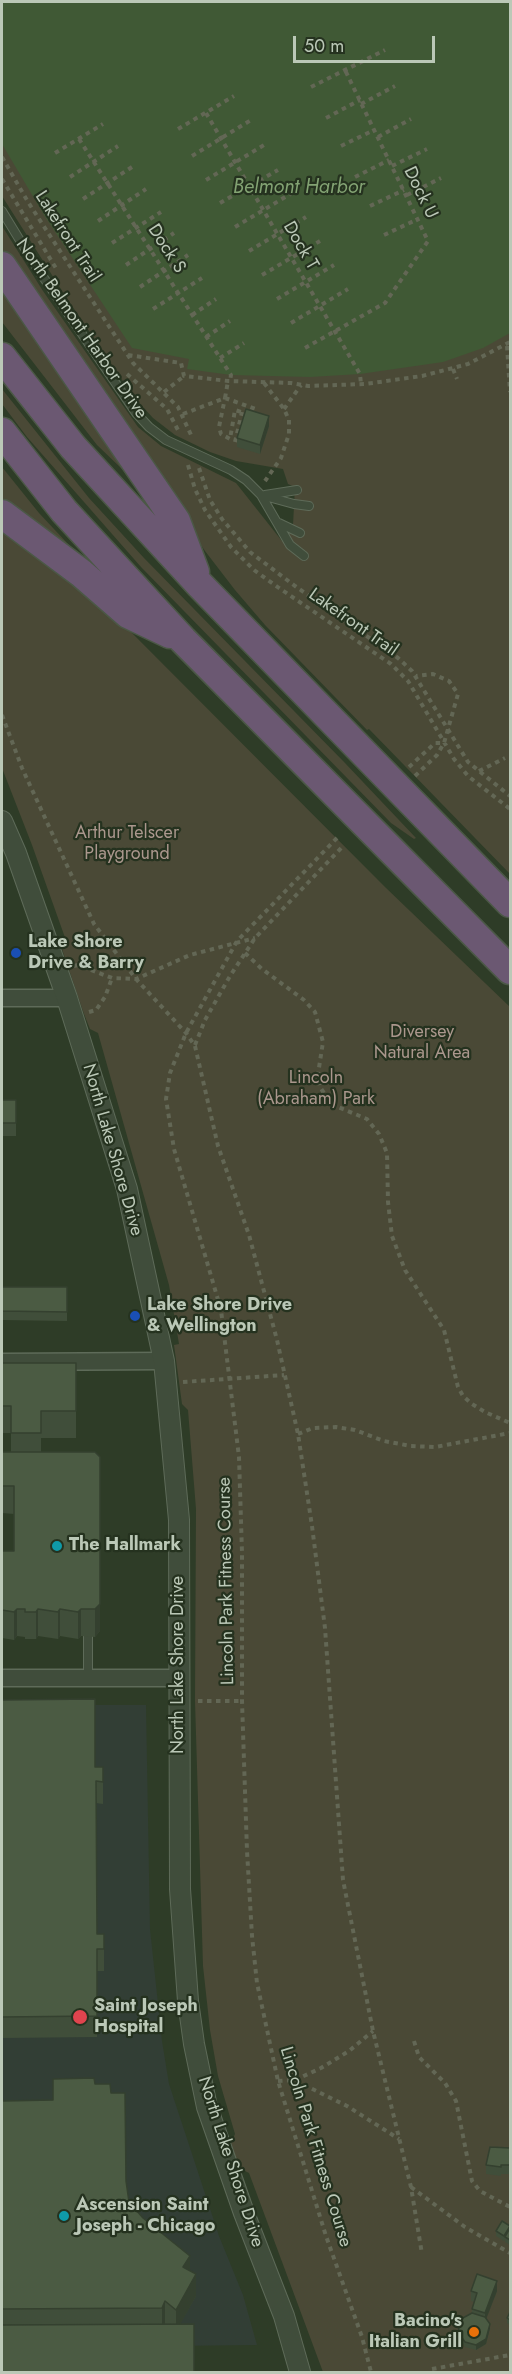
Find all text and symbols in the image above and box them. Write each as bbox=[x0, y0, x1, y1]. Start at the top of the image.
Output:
scale bar bbox=[296, 24, 438, 62]
text: 50 m bbox=[304, 33, 344, 59]
street label: Dock U bbox=[398, 163, 442, 223]
water label: Belmont Harbor bbox=[233, 176, 365, 200]
street label: Lakefront Trail bbox=[30, 187, 104, 287]
street label: Dock T bbox=[278, 218, 322, 274]
street label: Dock S bbox=[142, 221, 190, 277]
street label: North Belmont Harbor Drive bbox=[10, 235, 152, 423]
street label: Lakefront Trail bbox=[304, 584, 402, 662]
park label: Arthur Telscer Playground bbox=[75, 823, 179, 866]
place label: Lake Shore Drive & Barry bbox=[28, 932, 144, 974]
marker: Lake Shore Drive & Barry bbox=[9, 946, 23, 960]
park label: Diversey Natural Area bbox=[374, 1022, 470, 1064]
street label: North Lake Shore Drive bbox=[77, 1062, 147, 1238]
park label: Lincoln (Abraham) Park bbox=[257, 1068, 375, 1110]
place label: Lake Shore Drive & Wellington bbox=[147, 1295, 292, 1338]
marker: Lake Shore Drive & Wellington bbox=[128, 1309, 142, 1323]
street label: Lincoln Park Fitness Course bbox=[214, 1477, 240, 1685]
place label: The Hallmark bbox=[69, 1535, 181, 1557]
marker: The Hallmark bbox=[50, 1539, 64, 1553]
street label: North Lake Shore Drive bbox=[168, 1576, 190, 1754]
place label: Saint Joseph Hospital bbox=[94, 1996, 198, 2038]
marker: Saint Joseph Hospital bbox=[71, 2008, 89, 2026]
street label: Lincoln Park Fitness Course bbox=[274, 2044, 356, 2250]
street label: North Lake Shore Drive bbox=[192, 2074, 268, 2250]
place label: Ascension Saint Joseph - Chicago bbox=[76, 2195, 215, 2238]
marker: Ascension Saint Joseph - Chicago bbox=[57, 2209, 71, 2223]
place label: Bacino's Italian Grill bbox=[369, 2311, 462, 2354]
marker: Bacino's Italian Grill bbox=[467, 2325, 481, 2339]

